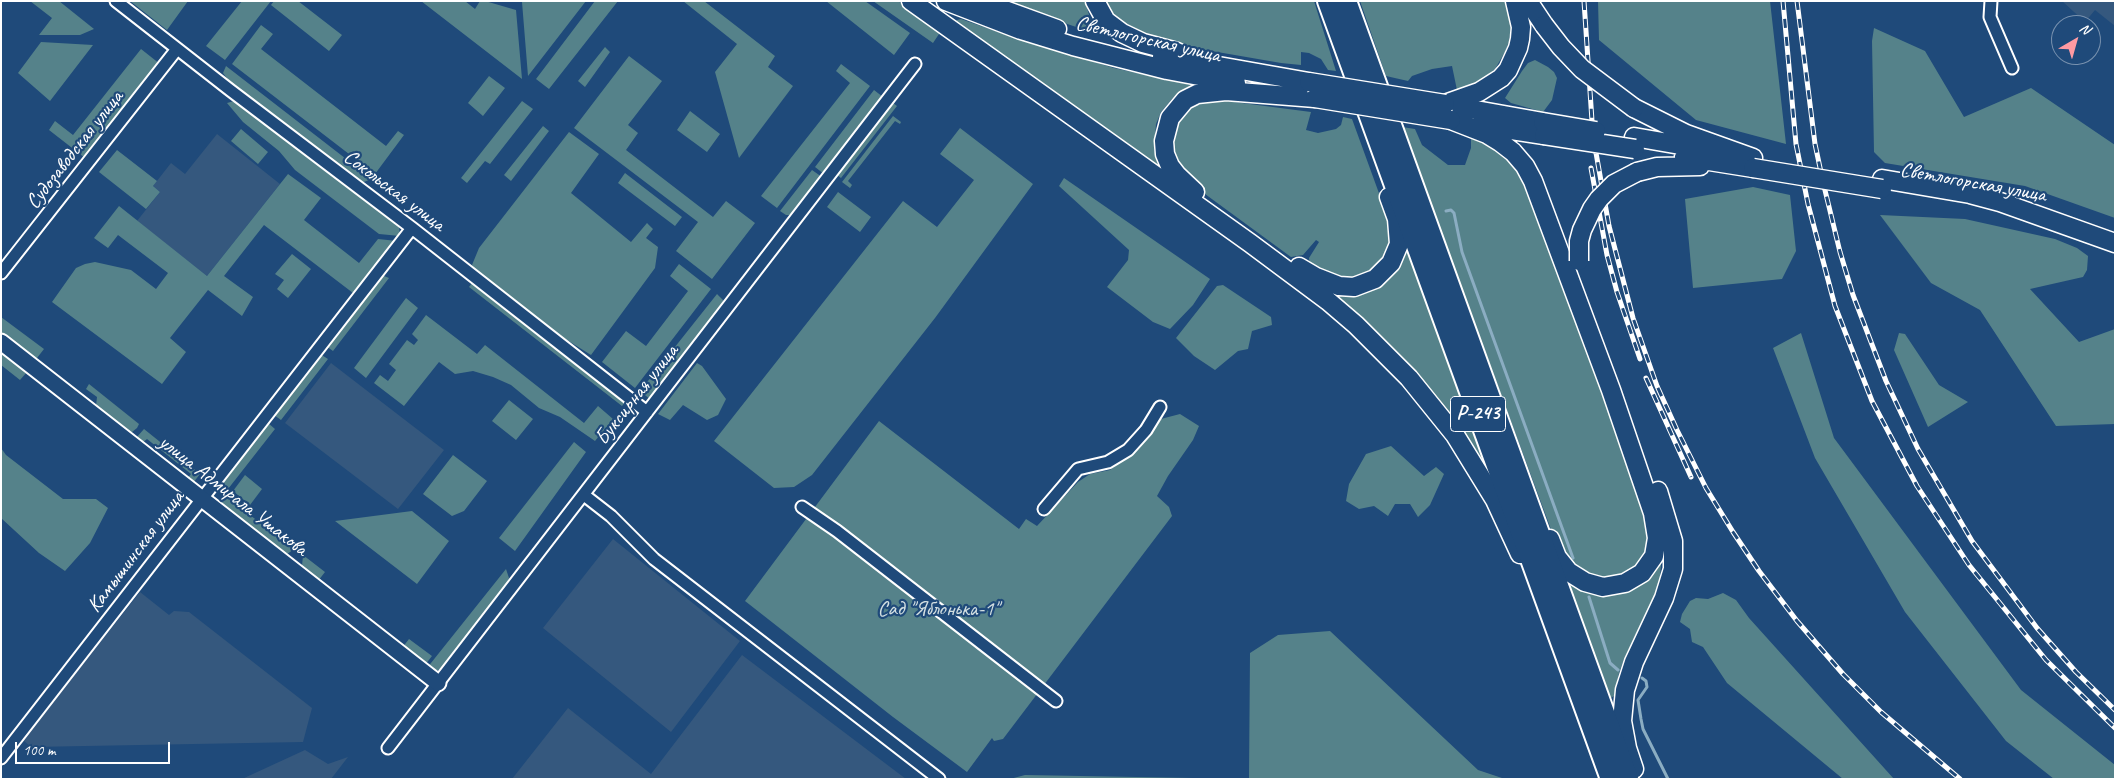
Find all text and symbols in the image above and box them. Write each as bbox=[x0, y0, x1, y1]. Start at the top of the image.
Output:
street label: Светлогорская улица bbox=[1073, 11, 1223, 69]
north arrow bbox=[2051, 15, 2101, 65]
text: N bbox=[2076, 19, 2094, 38]
street label: Судозаводская улица bbox=[21, 86, 129, 214]
street label: Сокольская улица bbox=[338, 145, 450, 237]
street label: Светлогорская улица bbox=[1898, 158, 2048, 208]
street label: Буксирная улица bbox=[590, 340, 684, 450]
road number: Р-243 bbox=[1450, 396, 1506, 432]
street label: улица Адмирала Ушакова bbox=[153, 430, 313, 562]
street label: Камышинская улица bbox=[82, 486, 190, 618]
park label: Сад "Яблонька-1" bbox=[877, 596, 999, 622]
scale bar bbox=[18, 732, 172, 764]
text: 100 m bbox=[23, 741, 55, 760]

